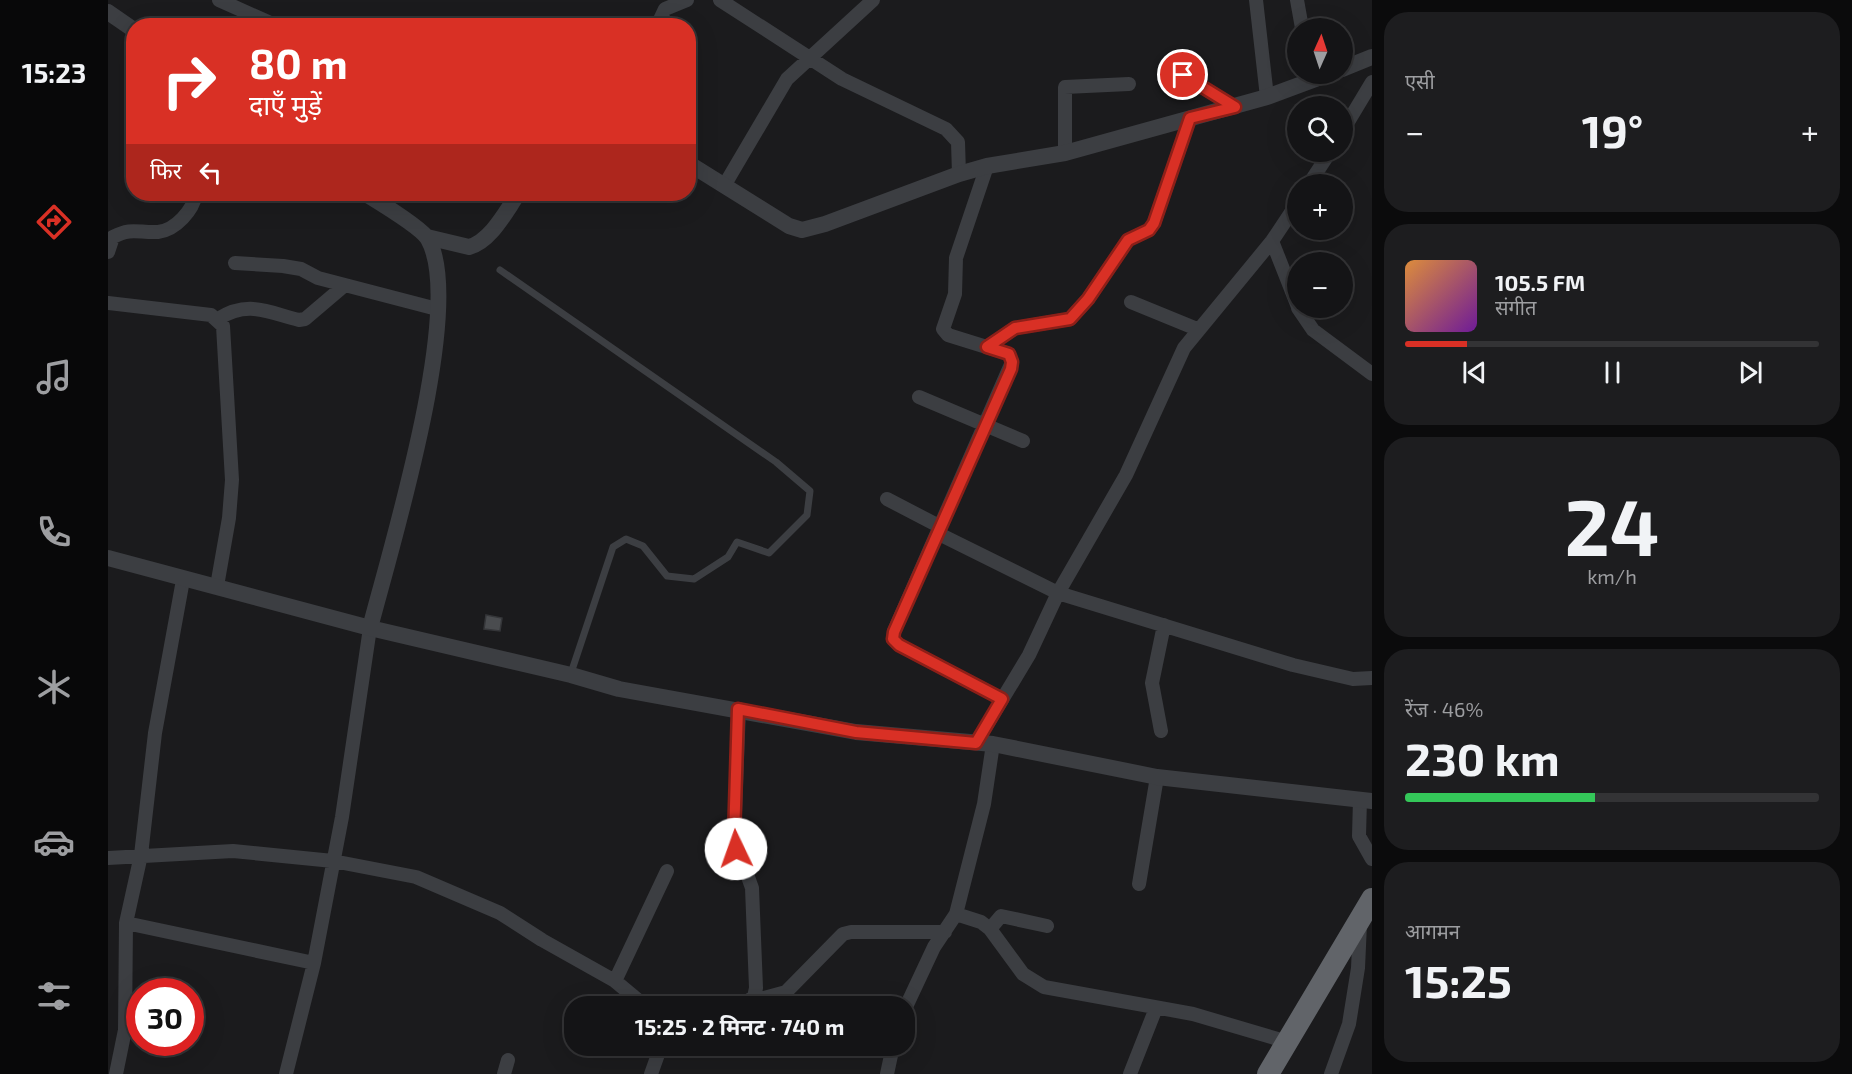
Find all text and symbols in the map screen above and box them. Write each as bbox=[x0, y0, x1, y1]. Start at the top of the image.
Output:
north arrow bbox=[1287, 18, 1353, 84]
map controls bbox=[1287, 18, 1353, 318]
text: 80 m bbox=[249, 37, 348, 87]
icon: right bbox=[150, 42, 228, 120]
pin bbox=[1157, 49, 1208, 100]
text: 15:23 bbox=[22, 56, 86, 88]
icon: arrive bbox=[1166, 58, 1199, 91]
text: एसी bbox=[1405, 69, 1435, 93]
text: दाएँ मुड़ें bbox=[249, 88, 322, 120]
button: search bbox=[1287, 96, 1353, 162]
text: 19° bbox=[1582, 103, 1643, 157]
text: − bbox=[1405, 111, 1424, 151]
text: + bbox=[1801, 111, 1819, 151]
icon: left bbox=[194, 156, 227, 189]
text: फिर bbox=[150, 157, 182, 183]
button: + bbox=[1287, 174, 1353, 240]
icon: directions bbox=[33, 201, 75, 243]
button: − bbox=[1287, 252, 1353, 318]
text: 105.5 FM bbox=[1495, 269, 1585, 295]
text: संगीत bbox=[1495, 295, 1536, 319]
icon: music bbox=[33, 356, 75, 398]
icon: previous bbox=[1458, 356, 1491, 389]
icon: pause bbox=[1596, 356, 1629, 389]
icon: next bbox=[1734, 356, 1767, 389]
text: 24 bbox=[1564, 478, 1660, 572]
icon: phone bbox=[33, 511, 75, 553]
text: km/h bbox=[1587, 564, 1637, 588]
icon: climate bbox=[33, 666, 75, 708]
text: रेंज · 46% bbox=[1405, 697, 1483, 721]
text: 230 km bbox=[1405, 731, 1560, 785]
position arrow bbox=[704, 817, 768, 881]
icon: car bbox=[33, 821, 75, 863]
text: आगमन bbox=[1405, 919, 1460, 943]
text: 15:25 bbox=[1405, 953, 1512, 1007]
icon: filters bbox=[33, 975, 75, 1017]
speed limit sign: 30 bbox=[126, 978, 204, 1056]
text: 15:25 · 2 मिनट · 740 m bbox=[635, 1013, 844, 1039]

